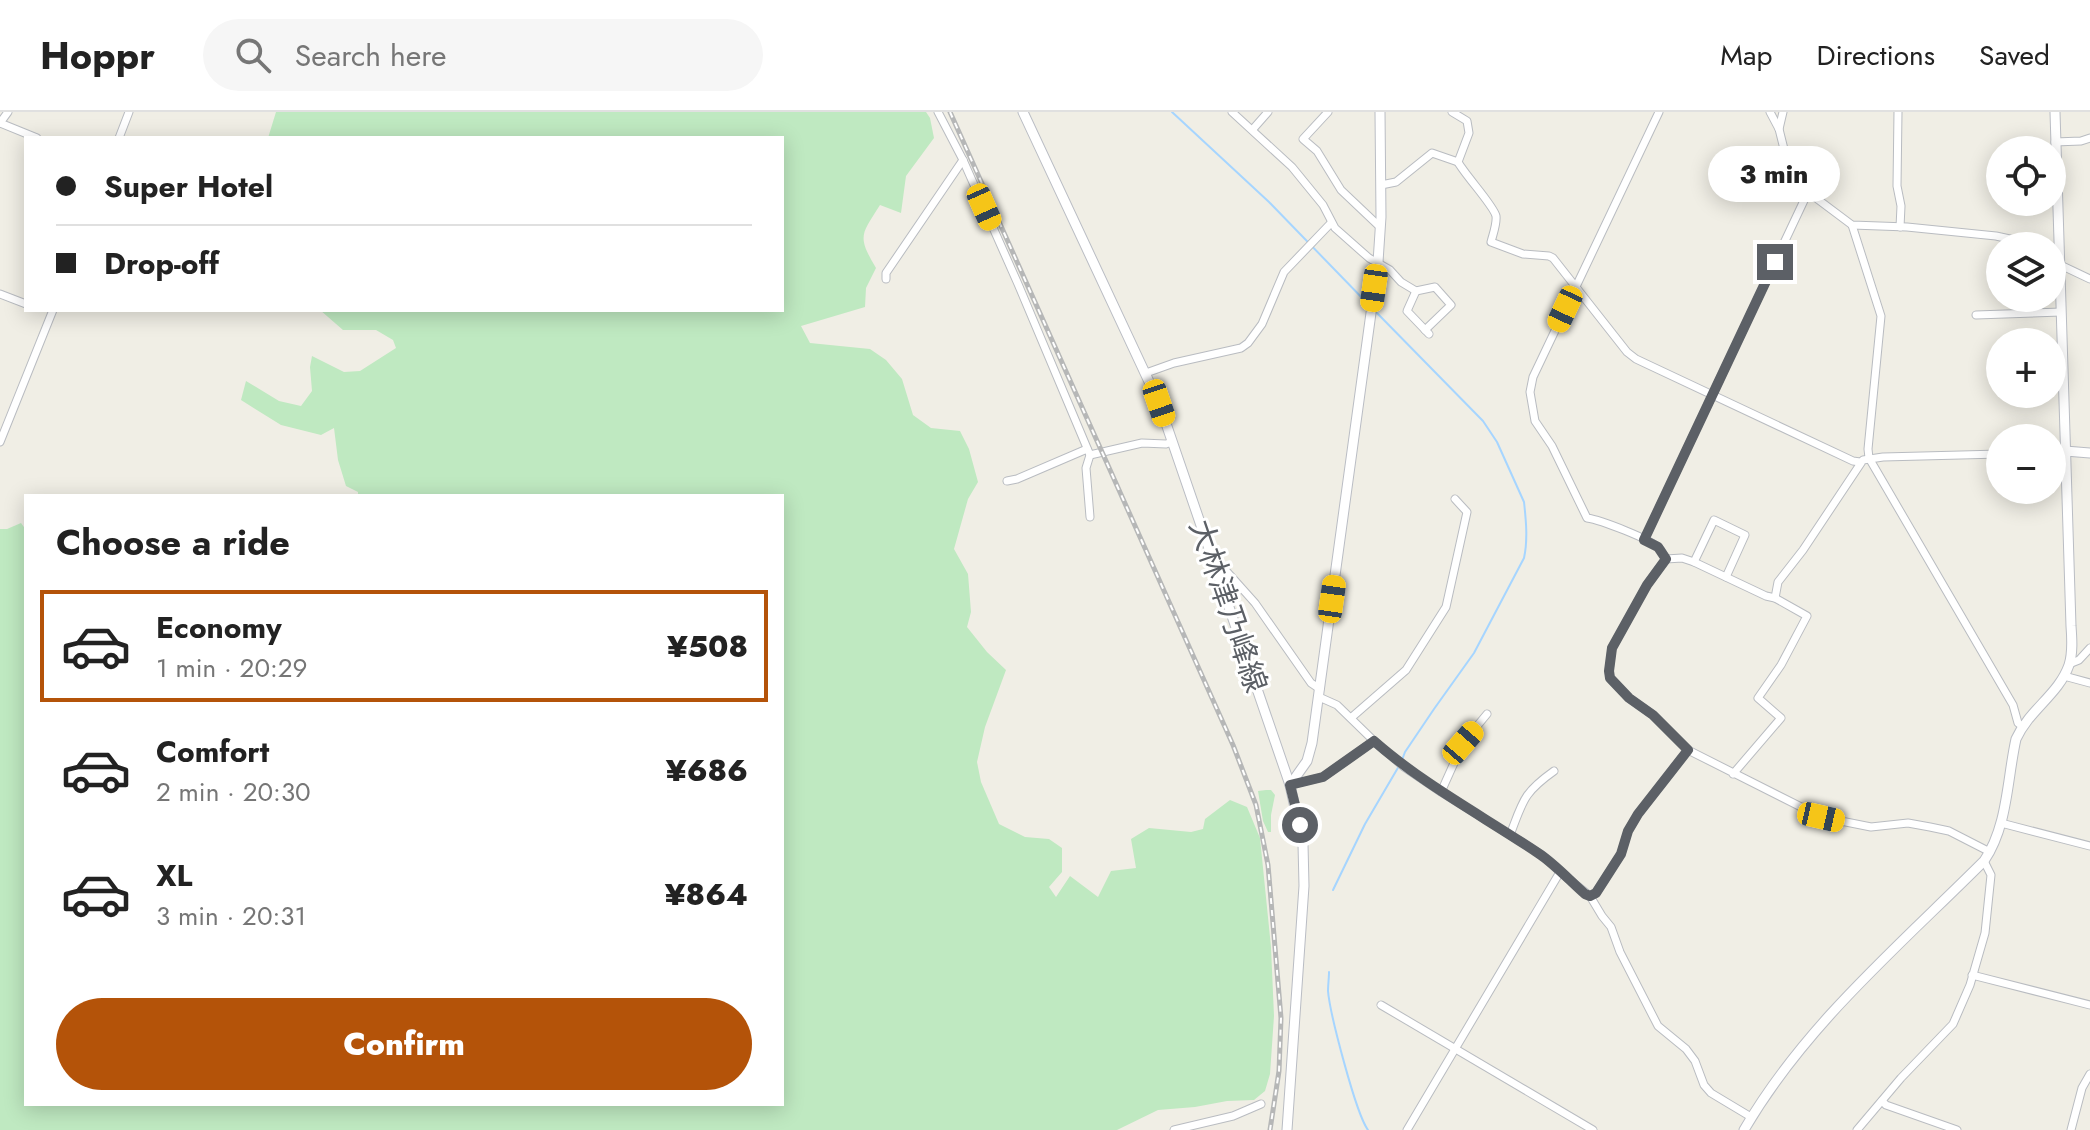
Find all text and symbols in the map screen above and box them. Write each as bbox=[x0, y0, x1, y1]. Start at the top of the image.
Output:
search box bbox=[203, 19, 763, 91]
text: Hoppr bbox=[40, 28, 155, 83]
icon: search bbox=[231, 33, 275, 77]
text: Search here bbox=[295, 34, 447, 77]
text: Map bbox=[1720, 35, 1772, 76]
text: Directions bbox=[1816, 35, 1935, 76]
text: Saved bbox=[1979, 35, 2050, 76]
map controls bbox=[1986, 136, 2066, 504]
button: locate bbox=[1986, 136, 2066, 216]
callout: 3 min bbox=[1709, 146, 1841, 202]
text: 3 min bbox=[1740, 155, 1808, 193]
text: Super Hotel bbox=[104, 165, 273, 208]
car bbox=[963, 180, 1005, 234]
button: layers bbox=[1986, 232, 2066, 312]
text: Drop-off bbox=[104, 242, 219, 285]
route end bbox=[1757, 244, 1793, 280]
car bbox=[1359, 263, 1389, 313]
car bbox=[1544, 282, 1586, 336]
button: + bbox=[1986, 328, 2066, 408]
car bbox=[1140, 376, 1178, 430]
button: − bbox=[1986, 424, 2066, 504]
street label: 大林津乃峰線 bbox=[1179, 514, 1278, 698]
text: Choose a ride bbox=[56, 516, 290, 568]
car bbox=[1317, 574, 1347, 624]
text: Economy bbox=[156, 606, 282, 649]
icon: car bbox=[60, 610, 132, 682]
text: ¥508 bbox=[667, 625, 748, 668]
text: 1 min · 20:29 bbox=[156, 649, 308, 687]
car bbox=[1438, 717, 1488, 769]
text: Comfort bbox=[156, 730, 269, 773]
icon: car bbox=[60, 734, 132, 806]
text: ¥686 bbox=[666, 749, 748, 792]
text: 2 min · 20:30 bbox=[156, 773, 311, 811]
car bbox=[1795, 800, 1847, 834]
route start bbox=[1282, 807, 1318, 843]
text: XL bbox=[156, 854, 192, 897]
icon: car bbox=[60, 858, 132, 930]
text: ¥864 bbox=[665, 873, 748, 916]
text: 3 min · 20:31 bbox=[156, 897, 306, 935]
button: Confirm bbox=[56, 998, 752, 1090]

